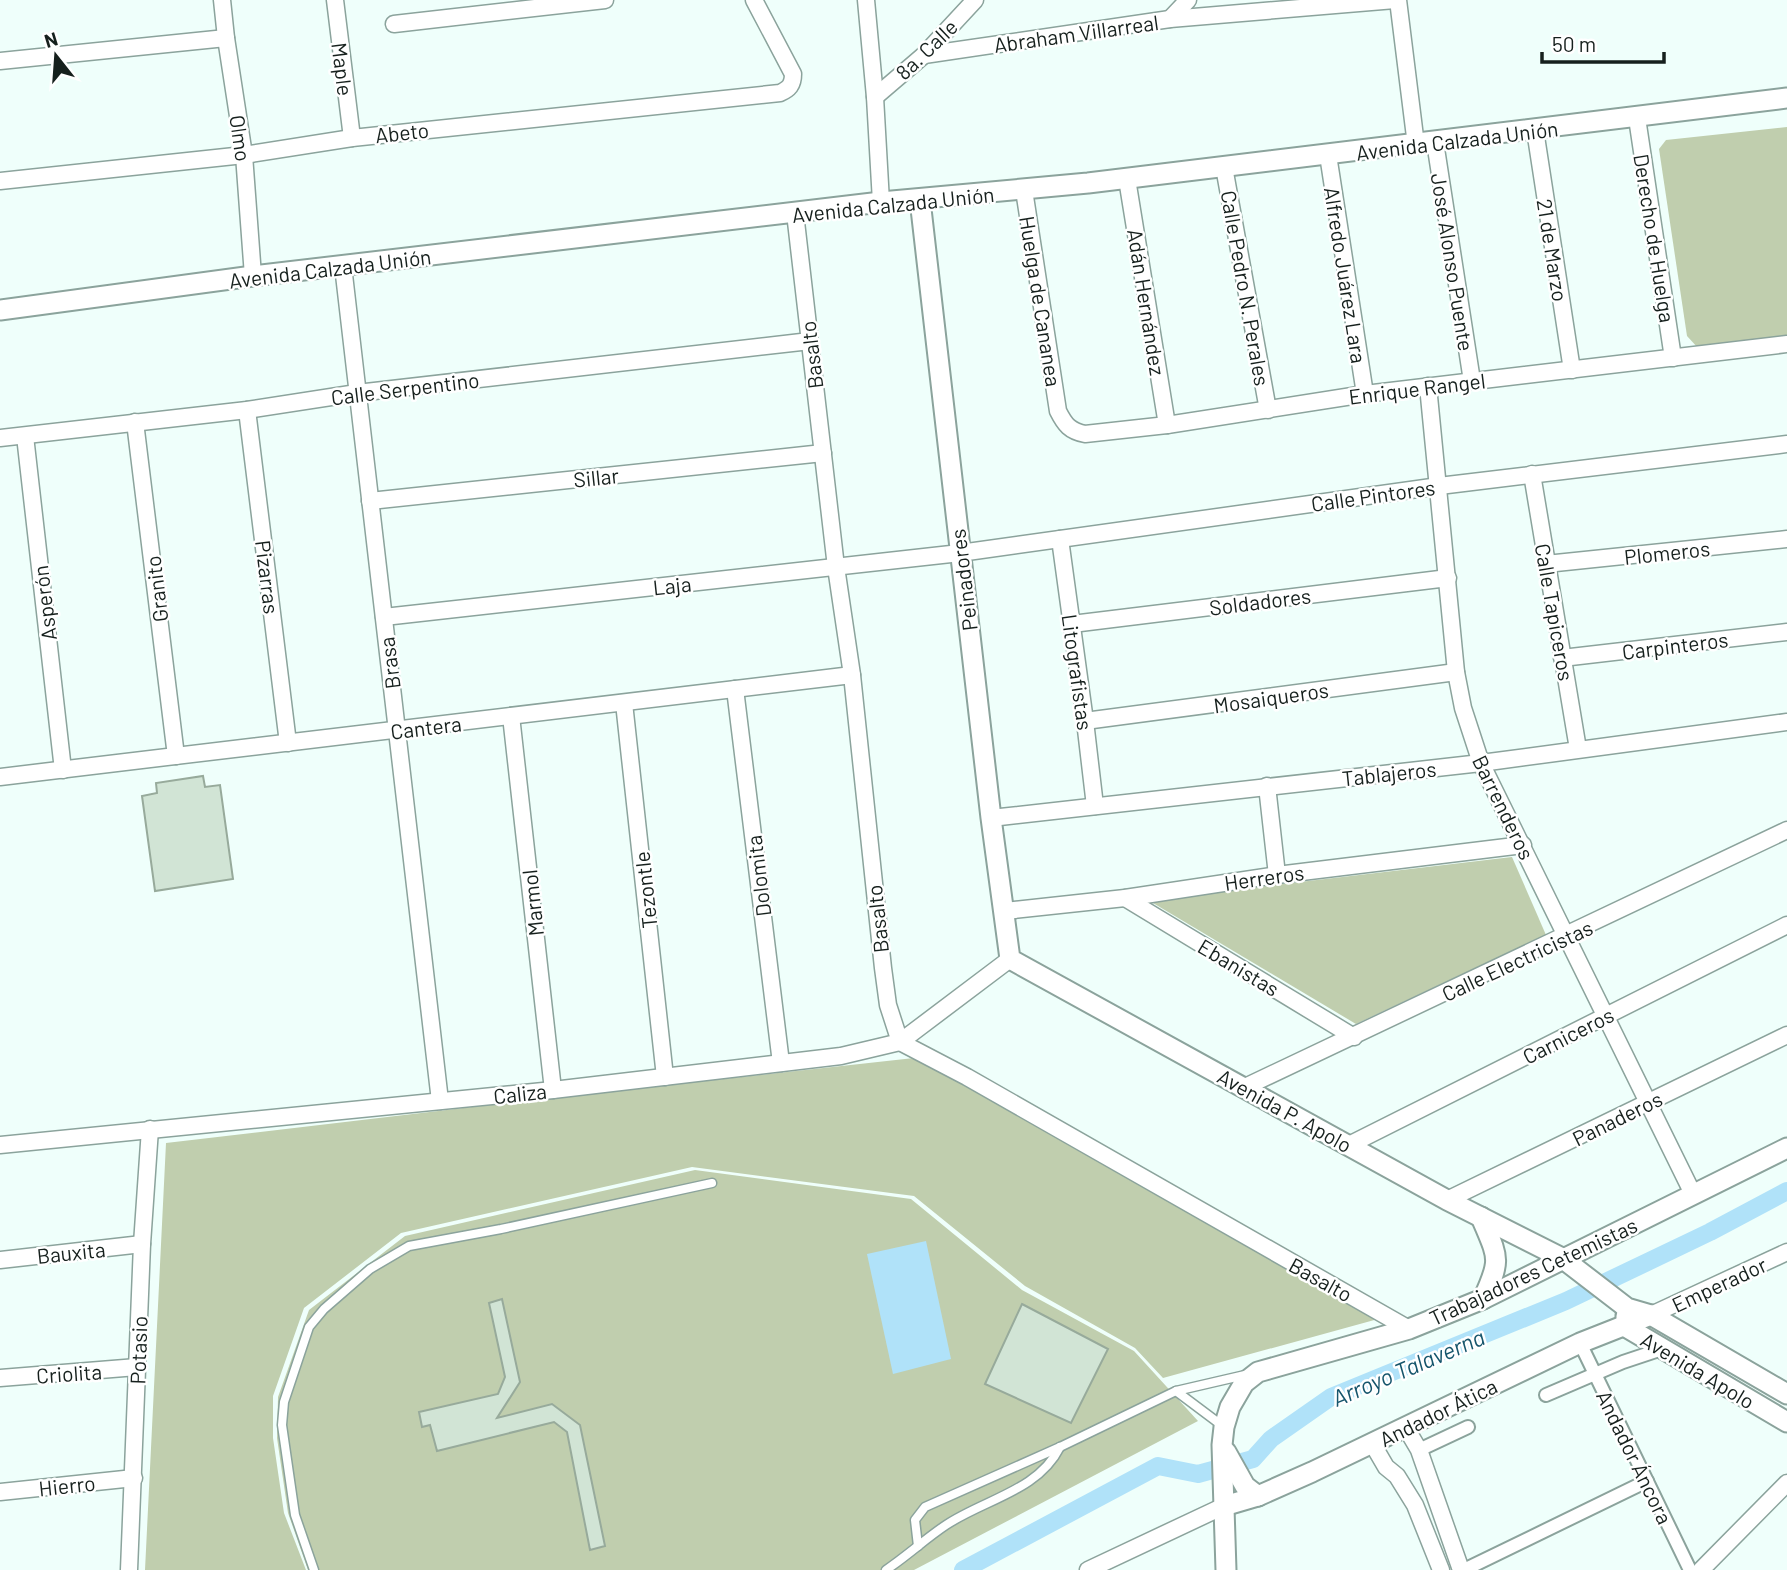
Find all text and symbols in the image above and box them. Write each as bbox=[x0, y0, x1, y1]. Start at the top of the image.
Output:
street label: Abraham Villarreal bbox=[992, 9, 1160, 57]
street label: 8a. Calle bbox=[890, 14, 962, 84]
north arrow bbox=[21, 21, 91, 91]
scale bar bbox=[1542, 21, 1664, 65]
text: N bbox=[41, 26, 60, 52]
text: 50 m bbox=[1552, 31, 1596, 56]
street label: Maple bbox=[327, 41, 359, 97]
street label: Olmo bbox=[225, 113, 257, 163]
street label: Avenida Calzada Unión bbox=[1354, 115, 1560, 165]
street label: Abeto bbox=[374, 117, 430, 147]
street label: Derecho de Huelga bbox=[1629, 152, 1681, 324]
street label: José Alonso Puente bbox=[1427, 171, 1479, 353]
street label: Avenida Calzada Unión bbox=[790, 181, 996, 227]
street label: Alfredo Juárez Lara bbox=[1320, 185, 1372, 365]
street label: Calle Pedro N. Perales bbox=[1216, 188, 1276, 388]
street label: 21 de Marzo bbox=[1533, 197, 1573, 303]
street label: Huelga de Cananea bbox=[1015, 214, 1067, 388]
street label: Adán Hernández bbox=[1123, 227, 1171, 377]
street label: Avenida Calzada Unión bbox=[227, 243, 433, 293]
street label: Basalto bbox=[794, 320, 828, 390]
street label: Calle Serpentino bbox=[330, 367, 480, 409]
street label: Enrique Rangel bbox=[1347, 367, 1487, 409]
street label: Sillar bbox=[572, 462, 620, 492]
street label: Calle Pintores bbox=[1309, 474, 1437, 516]
street label: Peinadores bbox=[944, 528, 982, 632]
street label: Plomeros bbox=[1623, 535, 1711, 569]
street label: Pizarras bbox=[251, 539, 285, 615]
street label: Calle Tapiceros bbox=[1531, 541, 1579, 683]
street label: Granito bbox=[140, 554, 172, 624]
street label: Asperón bbox=[27, 564, 61, 642]
street label: Laja bbox=[652, 571, 692, 599]
street label: Soldadores bbox=[1208, 582, 1312, 620]
street label: Litografistas bbox=[1057, 612, 1099, 732]
street label: Carpinteros bbox=[1620, 626, 1730, 664]
street label: Brasa bbox=[373, 635, 405, 691]
street label: Mosaiqueros bbox=[1212, 677, 1330, 717]
street label: Cantera bbox=[389, 710, 463, 744]
street label: Barrenderos bbox=[1468, 751, 1540, 863]
street label: Tablajeros bbox=[1341, 756, 1437, 790]
street label: Dolomita bbox=[741, 834, 775, 918]
street label: Tezontle bbox=[629, 850, 661, 930]
street label: Herreros bbox=[1222, 859, 1306, 895]
street label: Marmol bbox=[516, 868, 548, 938]
street label: Basalto bbox=[861, 884, 893, 954]
street label: Calle Electricistas bbox=[1438, 914, 1596, 1006]
street label: Ebanistas bbox=[1194, 933, 1284, 1001]
street label: Carniceros bbox=[1518, 1001, 1618, 1069]
street label: Avenida P. Apolo bbox=[1213, 1063, 1357, 1157]
street label: Caliza bbox=[492, 1078, 548, 1108]
street label: Panaderos bbox=[1568, 1086, 1666, 1150]
street label: Trabajadores Cetemistas bbox=[1425, 1212, 1641, 1330]
street label: Bauxita bbox=[35, 1236, 107, 1268]
street label: Emperador bbox=[1668, 1251, 1771, 1317]
street label: Basalto bbox=[1285, 1252, 1357, 1306]
street label: Potasio bbox=[124, 1315, 152, 1385]
water label: Arroyo Talaverna bbox=[1327, 1322, 1489, 1412]
street label: Avenida Apolo bbox=[1637, 1326, 1759, 1414]
street label: Criolita bbox=[35, 1358, 103, 1388]
street label: Andador Ática bbox=[1375, 1373, 1501, 1451]
street label: Andador Áncora bbox=[1592, 1386, 1678, 1528]
street label: Hierro bbox=[37, 1470, 97, 1500]

